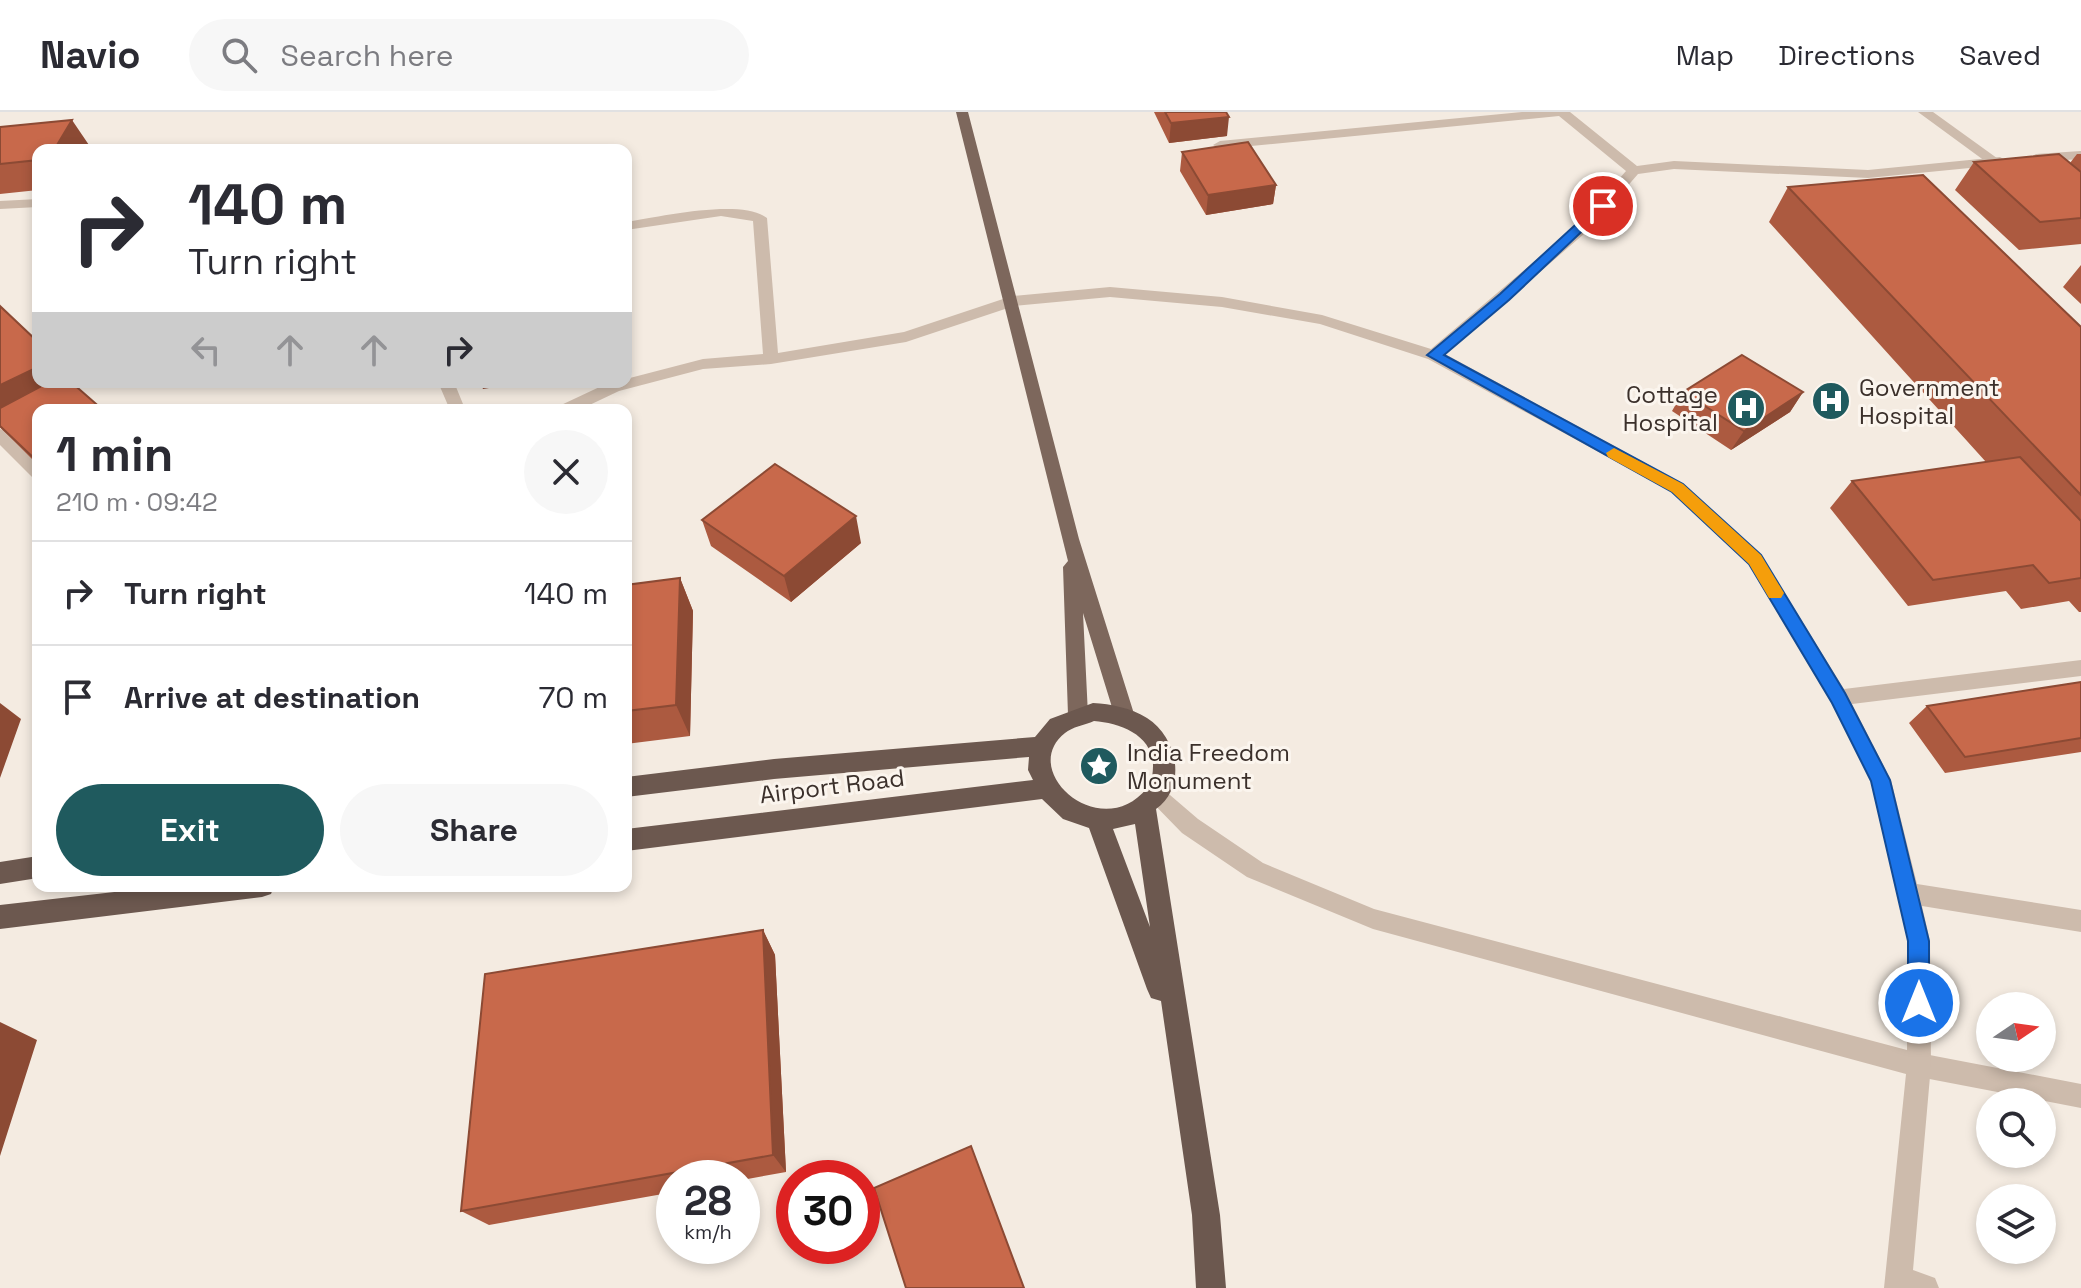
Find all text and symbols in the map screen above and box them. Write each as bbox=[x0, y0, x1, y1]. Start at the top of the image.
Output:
search box bbox=[189, 19, 749, 91]
text: Navio bbox=[40, 31, 141, 79]
icon: search bbox=[217, 33, 261, 77]
text: Search here bbox=[281, 36, 453, 75]
text: Map bbox=[1676, 37, 1734, 73]
text: Directions bbox=[1778, 37, 1915, 73]
text: Saved bbox=[1959, 37, 2041, 73]
text: 140 m bbox=[188, 169, 347, 240]
pin bbox=[1569, 172, 1637, 240]
icon: right bbox=[56, 176, 160, 280]
icon: arrive bbox=[1581, 184, 1625, 228]
text: Turn right bbox=[188, 239, 357, 285]
icon: left bbox=[184, 328, 228, 372]
icon: ahead bbox=[268, 328, 312, 372]
icon: ahead bbox=[352, 328, 396, 372]
icon: right bbox=[436, 328, 480, 372]
place label: Government Hospital bbox=[1859, 372, 2000, 431]
place label: Cottage Hospital bbox=[1623, 379, 1718, 438]
hospital icon: Government Hospital bbox=[1810, 380, 1852, 422]
hospital icon: Cottage Hospital bbox=[1725, 387, 1767, 429]
text: 1 min bbox=[56, 424, 173, 485]
button: close bbox=[524, 430, 608, 514]
text: 210 m · 09:42 bbox=[56, 485, 218, 519]
icon: right bbox=[56, 571, 100, 615]
text: Turn right bbox=[124, 574, 267, 613]
text: 140 m bbox=[524, 574, 608, 613]
icon: arrive bbox=[56, 675, 100, 719]
text: Arrive at destination bbox=[124, 678, 420, 717]
text: 70 m bbox=[539, 678, 608, 717]
place label: India Freedom Monument bbox=[1127, 737, 1290, 796]
place icon: India Freedom Monument bbox=[1078, 745, 1120, 787]
street label: Airport Road bbox=[758, 762, 906, 810]
button: Exit bbox=[56, 784, 324, 876]
button: Share bbox=[340, 784, 608, 876]
position arrow bbox=[1877, 961, 1961, 1045]
north arrow bbox=[1976, 992, 2056, 1072]
map controls bbox=[1976, 992, 2056, 1264]
button: search bbox=[1976, 1088, 2056, 1168]
speed limit sign: 30 bbox=[776, 1160, 880, 1264]
text: 28 bbox=[684, 1176, 732, 1227]
button: layers bbox=[1976, 1184, 2056, 1264]
text: km/h bbox=[684, 1219, 732, 1245]

